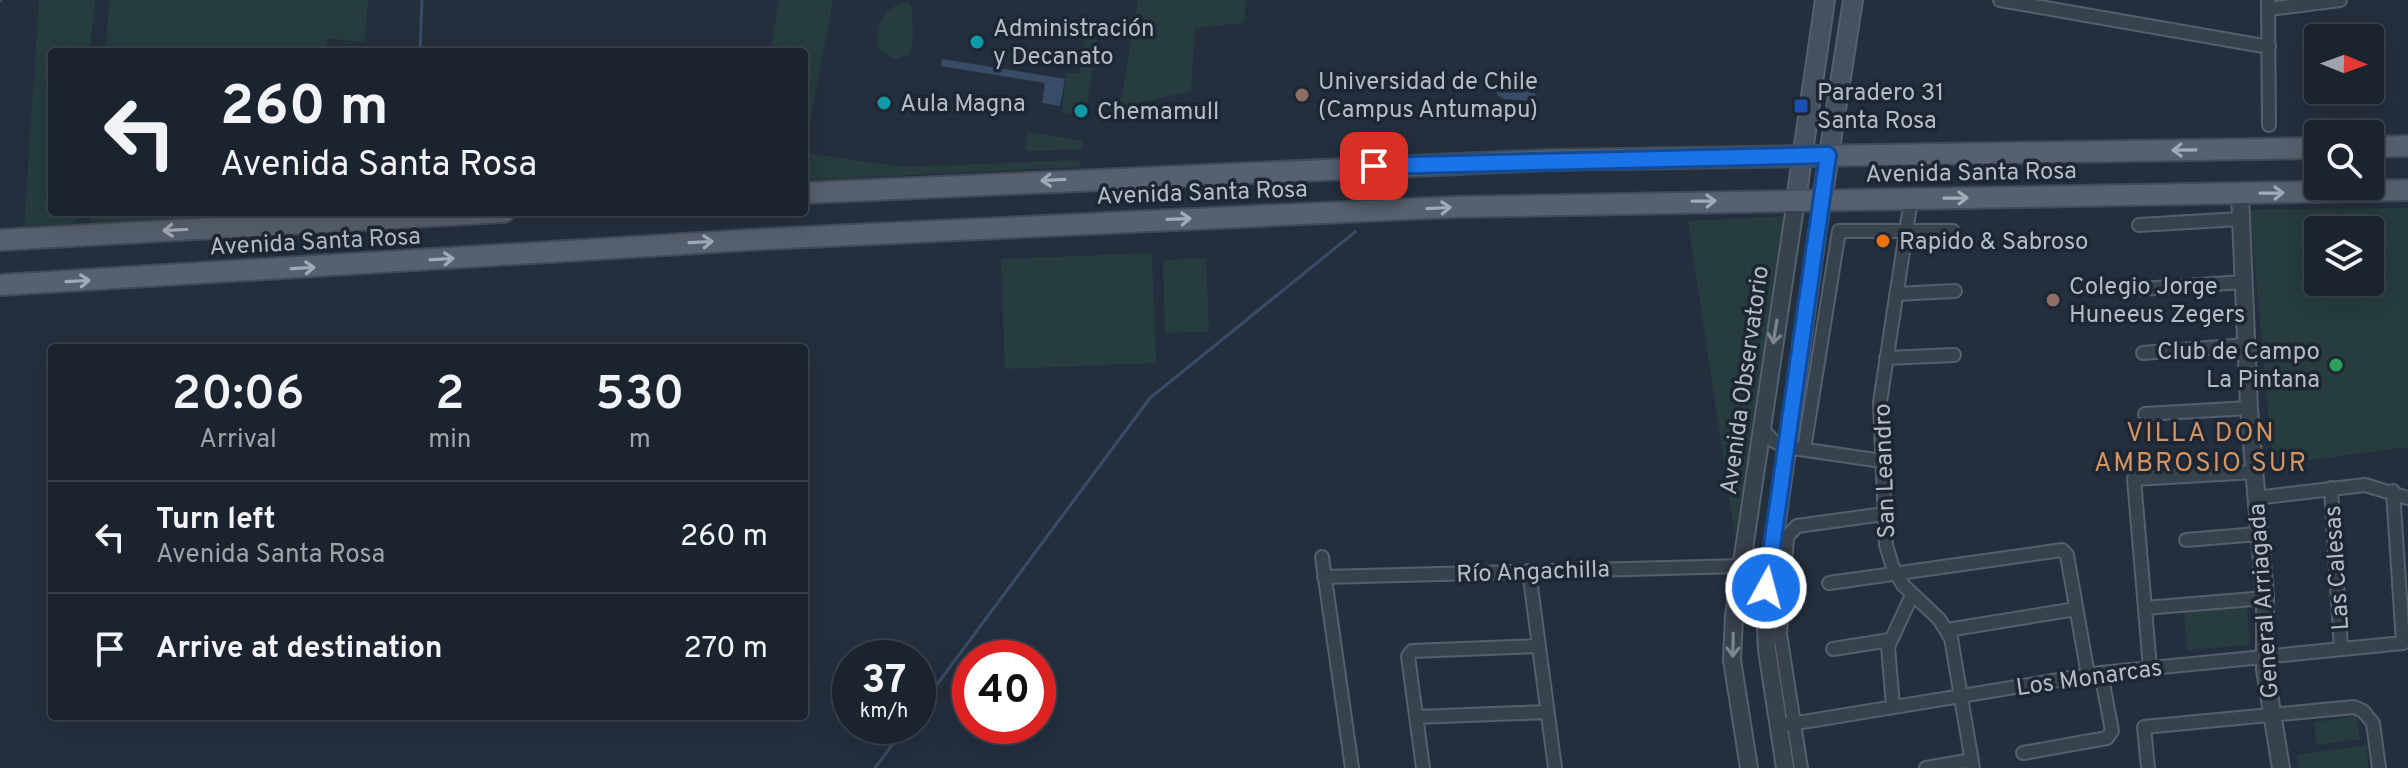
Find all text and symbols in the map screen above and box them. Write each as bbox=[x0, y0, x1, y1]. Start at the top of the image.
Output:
place label: Administración y Decanato bbox=[993, 15, 1155, 73]
north arrow bbox=[2304, 24, 2384, 104]
map controls bbox=[2304, 24, 2384, 296]
marker: Administración y Decanato bbox=[968, 33, 986, 51]
place label: Universidad de Chile (Campus Antumapu) bbox=[1318, 68, 1538, 126]
text: 260 m bbox=[220, 74, 389, 144]
place label: Paradero 31 Santa Rosa bbox=[1817, 79, 1944, 137]
icon: left bbox=[88, 80, 192, 184]
marker: Universidad de Chile (Campus Antumapu) bbox=[1293, 86, 1311, 104]
place label: Aula Magna bbox=[900, 90, 1026, 120]
marker: Aula Magna bbox=[875, 94, 893, 112]
marker: Paradero 31 Santa Rosa bbox=[1792, 97, 1810, 115]
place label: Chemamull bbox=[1097, 98, 1219, 128]
marker: Chemamull bbox=[1072, 102, 1090, 120]
button: search bbox=[2304, 120, 2384, 200]
pin bbox=[1340, 132, 1408, 200]
one-way arrow bbox=[2171, 142, 2198, 158]
text: Avenida Santa Rosa bbox=[220, 143, 537, 189]
icon: arrive bbox=[1352, 144, 1396, 188]
street label: Avenida Santa Rosa bbox=[1865, 157, 2077, 191]
one-way arrow bbox=[1040, 173, 1067, 188]
street label: Avenida Santa Rosa bbox=[1096, 175, 1308, 213]
one-way arrow bbox=[2258, 186, 2285, 201]
one-way arrow bbox=[1942, 191, 1969, 206]
one-way arrow bbox=[1690, 194, 1717, 209]
one-way arrow bbox=[1425, 200, 1452, 215]
one-way arrow bbox=[1165, 211, 1192, 226]
button: layers bbox=[2304, 216, 2384, 296]
street label: Avenida Santa Rosa bbox=[209, 222, 421, 264]
one-way arrow bbox=[162, 223, 189, 238]
place label: Rapido & Sabroso bbox=[1899, 228, 2088, 258]
marker: Rapido & Sabroso bbox=[1874, 232, 1892, 250]
one-way arrow bbox=[687, 234, 714, 249]
one-way arrow bbox=[428, 251, 455, 266]
one-way arrow bbox=[289, 260, 316, 275]
street label: Avenida Observatorio bbox=[1715, 264, 1777, 497]
one-way arrow bbox=[64, 273, 91, 288]
place label: Colegio Jorge Huneeus Zegers bbox=[2069, 273, 2245, 331]
marker: Colegio Jorge Huneeus Zegers bbox=[2044, 291, 2062, 309]
one-way arrow bbox=[1767, 319, 1782, 345]
place label: Club de Campo La Pintana bbox=[2157, 338, 2320, 396]
marker: Club de Campo La Pintana bbox=[2327, 356, 2345, 374]
text: 20:06 bbox=[172, 366, 304, 426]
text: 2 bbox=[435, 366, 464, 426]
text: 530 bbox=[595, 366, 684, 426]
street label: San Leandro bbox=[1869, 403, 1903, 539]
district label: VILLA DON AMBROSIO SUR bbox=[2094, 418, 2308, 481]
text: Arrival bbox=[199, 424, 277, 457]
text: min bbox=[428, 424, 471, 457]
text: m bbox=[629, 424, 651, 457]
text: Turn left bbox=[156, 502, 276, 539]
street label: General Arriagada bbox=[2243, 502, 2287, 700]
street label: Las Calesas bbox=[2319, 504, 2357, 631]
icon: left bbox=[88, 515, 132, 559]
text: 260 m bbox=[680, 519, 768, 556]
text: Avenida Santa Rosa bbox=[156, 539, 385, 572]
position arrow bbox=[1724, 546, 1808, 630]
street label: Río Angachilla bbox=[1456, 555, 1610, 591]
icon: arrive bbox=[88, 627, 132, 671]
text: Arrive at destination bbox=[156, 631, 442, 668]
text: 270 m bbox=[683, 631, 768, 668]
one-way arrow bbox=[1725, 631, 1740, 658]
speed limit sign: 40 bbox=[952, 640, 1056, 744]
street label: Los Monarcas bbox=[2014, 654, 2164, 704]
text: 37 bbox=[862, 657, 906, 707]
text: km/h bbox=[860, 699, 908, 725]

